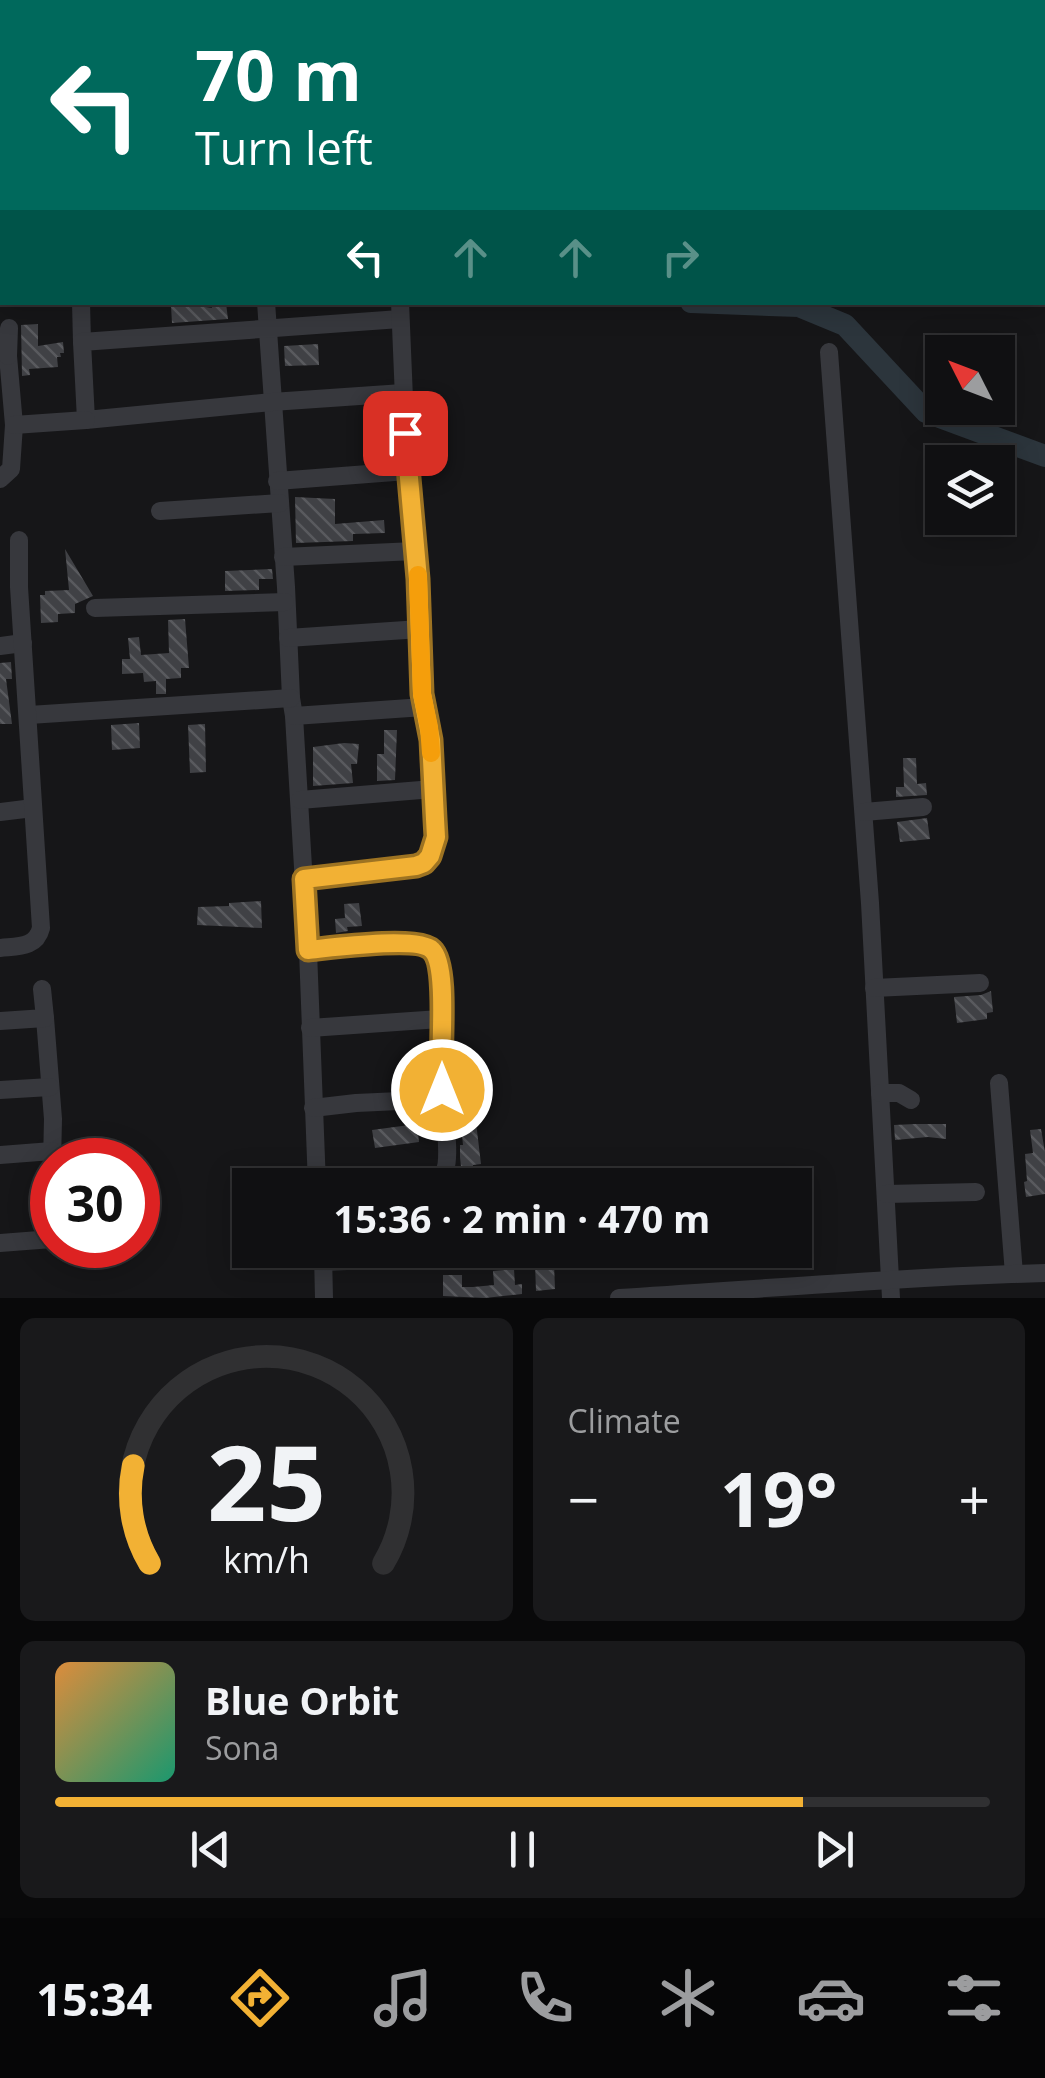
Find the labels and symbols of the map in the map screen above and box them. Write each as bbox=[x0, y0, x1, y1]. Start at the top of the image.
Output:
north arrow bbox=[925, 335, 1015, 425]
pin bbox=[363, 391, 448, 476]
position arrow bbox=[390, 1038, 494, 1142]
speed limit sign: 30 bbox=[30, 1138, 160, 1268]

